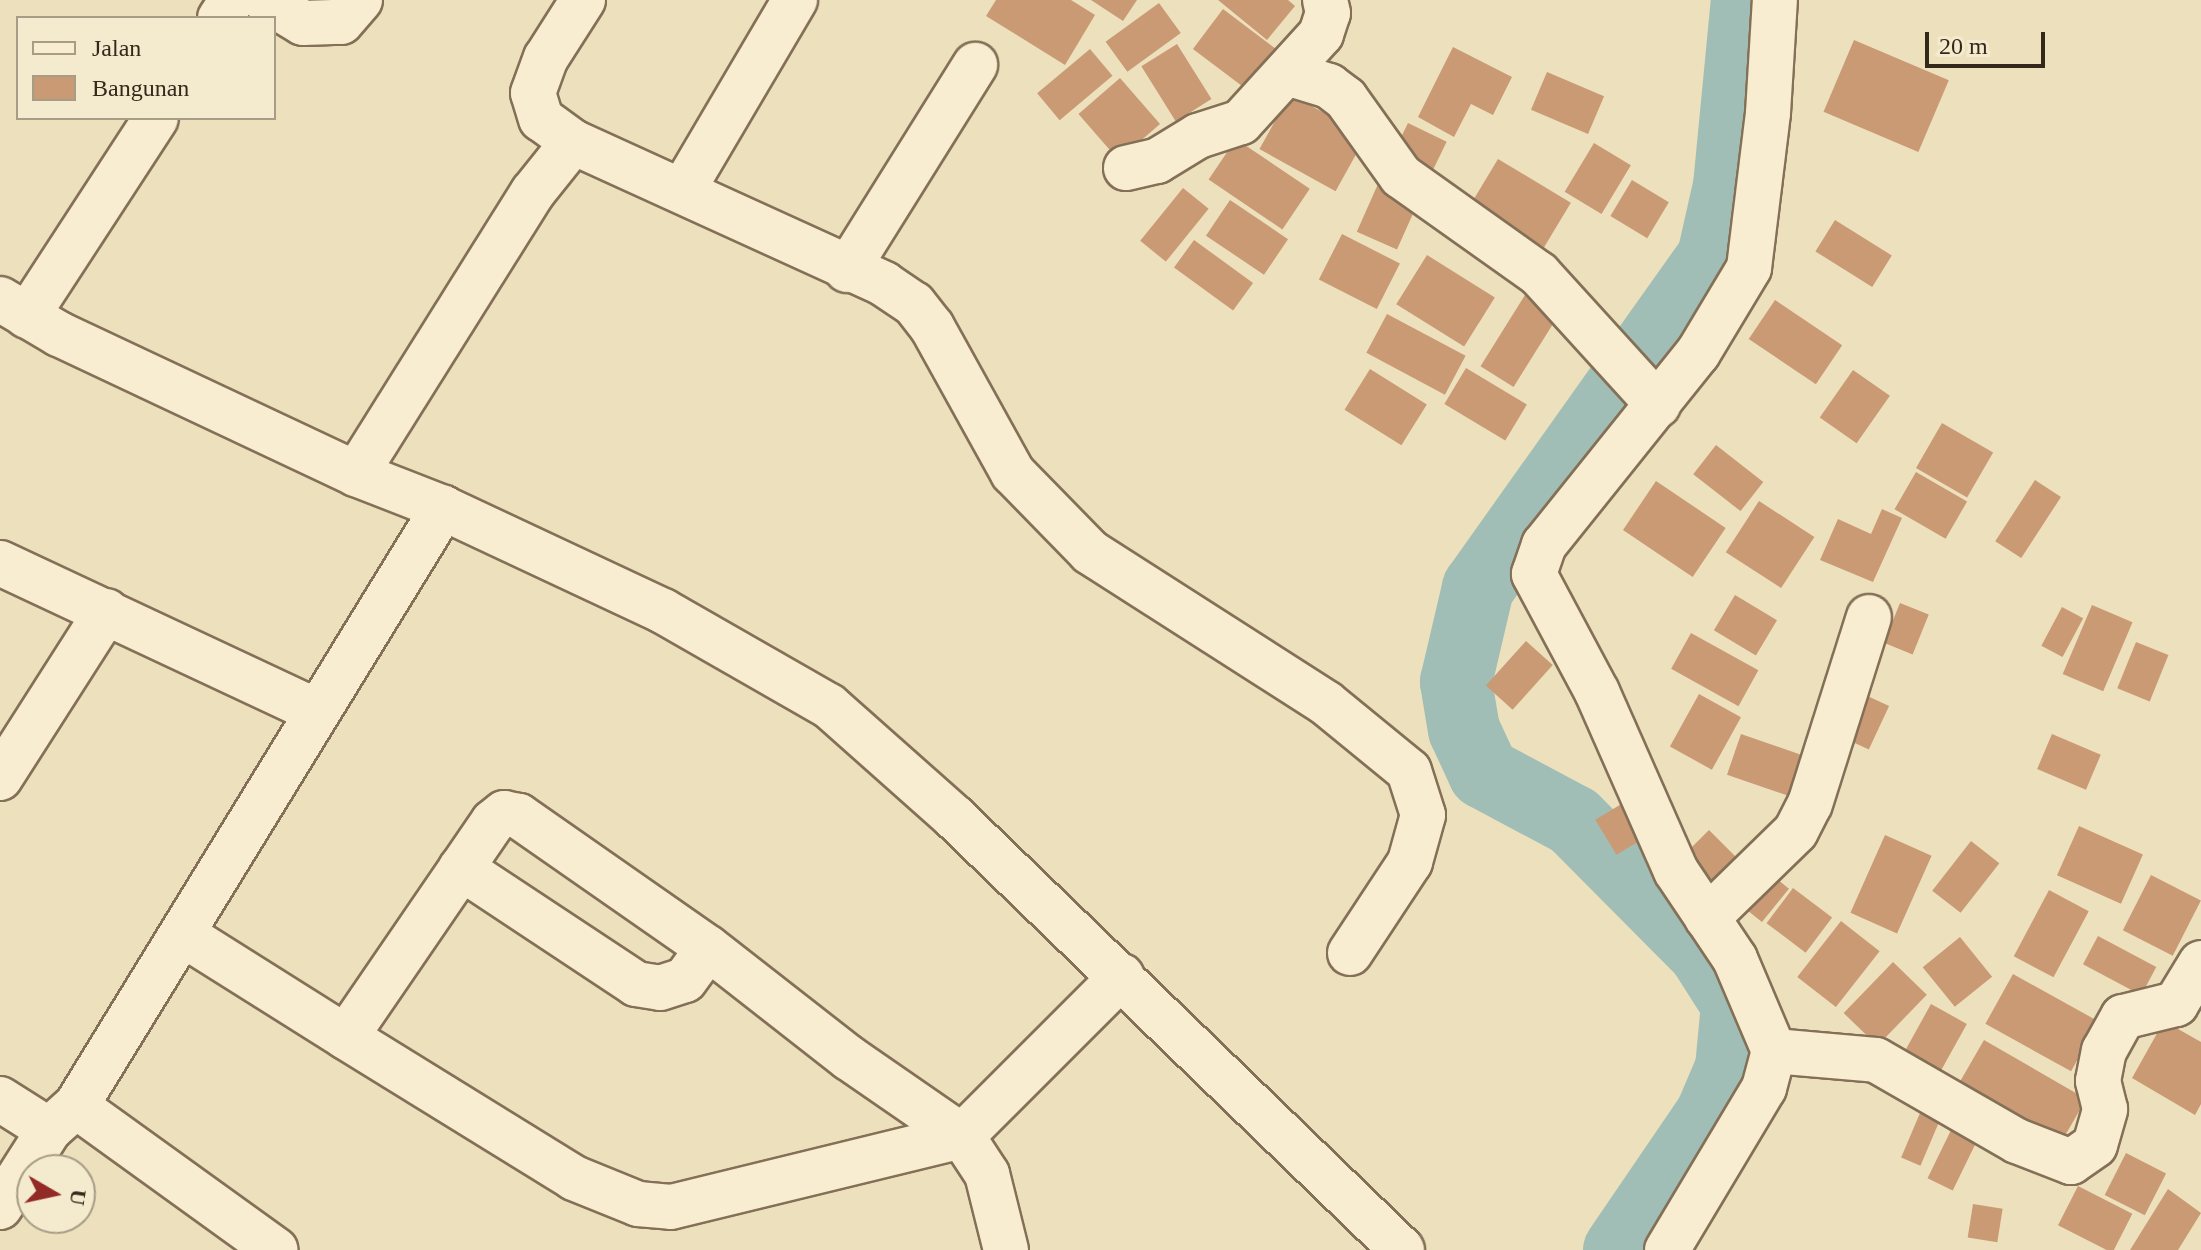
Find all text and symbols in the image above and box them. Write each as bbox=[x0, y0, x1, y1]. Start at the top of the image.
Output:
legend bbox=[16, 16, 276, 120]
scale bar bbox=[1929, 16, 2049, 66]
text: 20 m bbox=[1939, 33, 1988, 59]
text: Jalan bbox=[92, 35, 141, 61]
text: Bangunan bbox=[92, 75, 189, 101]
north arrow bbox=[16, 1154, 96, 1234]
text: U bbox=[65, 1188, 92, 1207]

